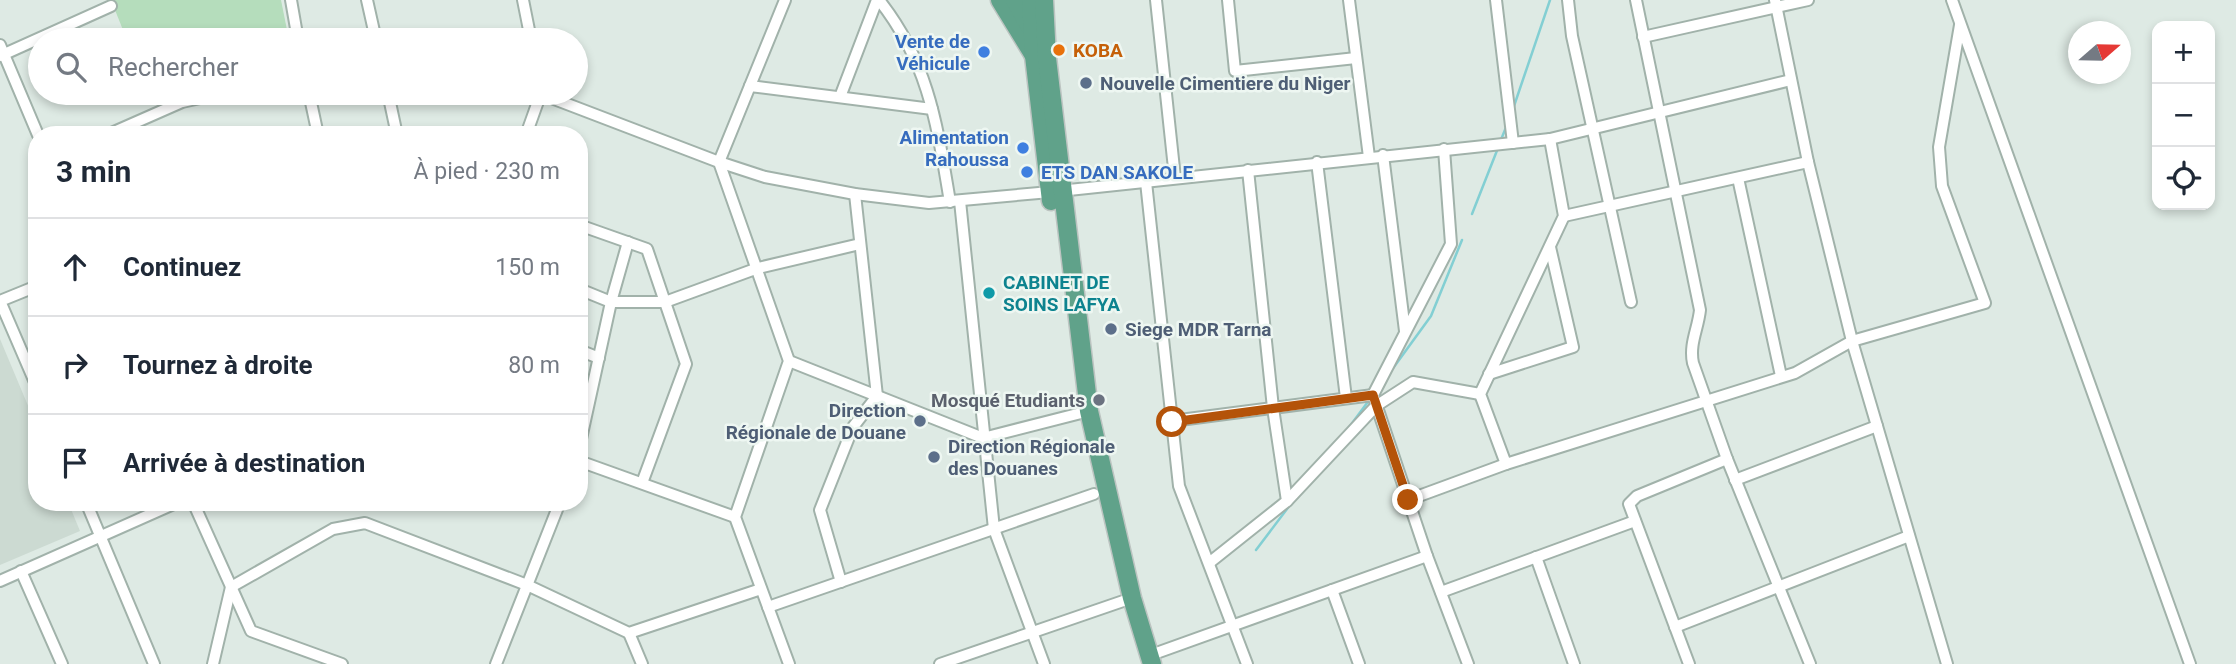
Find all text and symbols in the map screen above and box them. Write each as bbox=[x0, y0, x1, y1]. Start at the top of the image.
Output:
north arrow bbox=[2068, 21, 2131, 84]
map controls bbox=[2152, 21, 2215, 210]
button: + bbox=[2152, 21, 2215, 84]
search box bbox=[28, 28, 588, 105]
place label: Vente de Véhicule bbox=[895, 30, 970, 75]
place label: KOBA bbox=[1073, 39, 1123, 62]
marker: KOBA bbox=[1051, 42, 1067, 58]
marker: Vente de Véhicule bbox=[976, 44, 992, 60]
icon: search bbox=[52, 48, 90, 86]
text: Rechercher bbox=[108, 52, 239, 82]
place label: Nouvelle Cimentiere du Niger bbox=[1100, 72, 1350, 95]
marker: Nouvelle Cimentiere du Niger bbox=[1078, 75, 1094, 91]
button: − bbox=[2152, 84, 2215, 147]
place label: Alimentation Rahoussa bbox=[899, 126, 1009, 171]
marker: Alimentation Rahoussa bbox=[1015, 140, 1031, 156]
button: locate bbox=[2152, 147, 2215, 210]
text: 3 min bbox=[56, 154, 131, 189]
text: À pied · 230 m bbox=[414, 158, 560, 185]
place label: ETS DAN SAKOLE bbox=[1041, 161, 1194, 184]
marker: ETS DAN SAKOLE bbox=[1019, 164, 1035, 180]
icon: ahead bbox=[56, 248, 94, 286]
text: Continuez bbox=[123, 252, 241, 282]
text: 150 m bbox=[495, 254, 560, 281]
place label: CABINET DE SOINS LAFYA bbox=[1003, 271, 1120, 316]
marker: CABINET DE SOINS LAFYA bbox=[981, 285, 997, 301]
place label: Siege MDR Tarna bbox=[1125, 318, 1272, 341]
marker: Siege MDR Tarna bbox=[1103, 321, 1119, 337]
icon: right bbox=[56, 346, 94, 384]
text: Tournez à droite bbox=[123, 350, 313, 380]
text: 80 m bbox=[508, 352, 560, 379]
place label: Mosqué Etudiants bbox=[931, 389, 1085, 412]
marker: Mosqué Etudiants bbox=[1091, 392, 1107, 408]
place label: Direction Régionale de Douane bbox=[726, 399, 906, 444]
route start bbox=[1156, 406, 1187, 437]
marker: Direction Régionale de Douane bbox=[912, 413, 928, 429]
place label: Direction Régionale des Douanes bbox=[948, 435, 1115, 480]
icon: arrive bbox=[56, 444, 94, 482]
text: Arrivée à destination bbox=[123, 448, 365, 478]
marker: Direction Régionale des Douanes bbox=[926, 449, 942, 465]
route end bbox=[1392, 484, 1423, 515]

